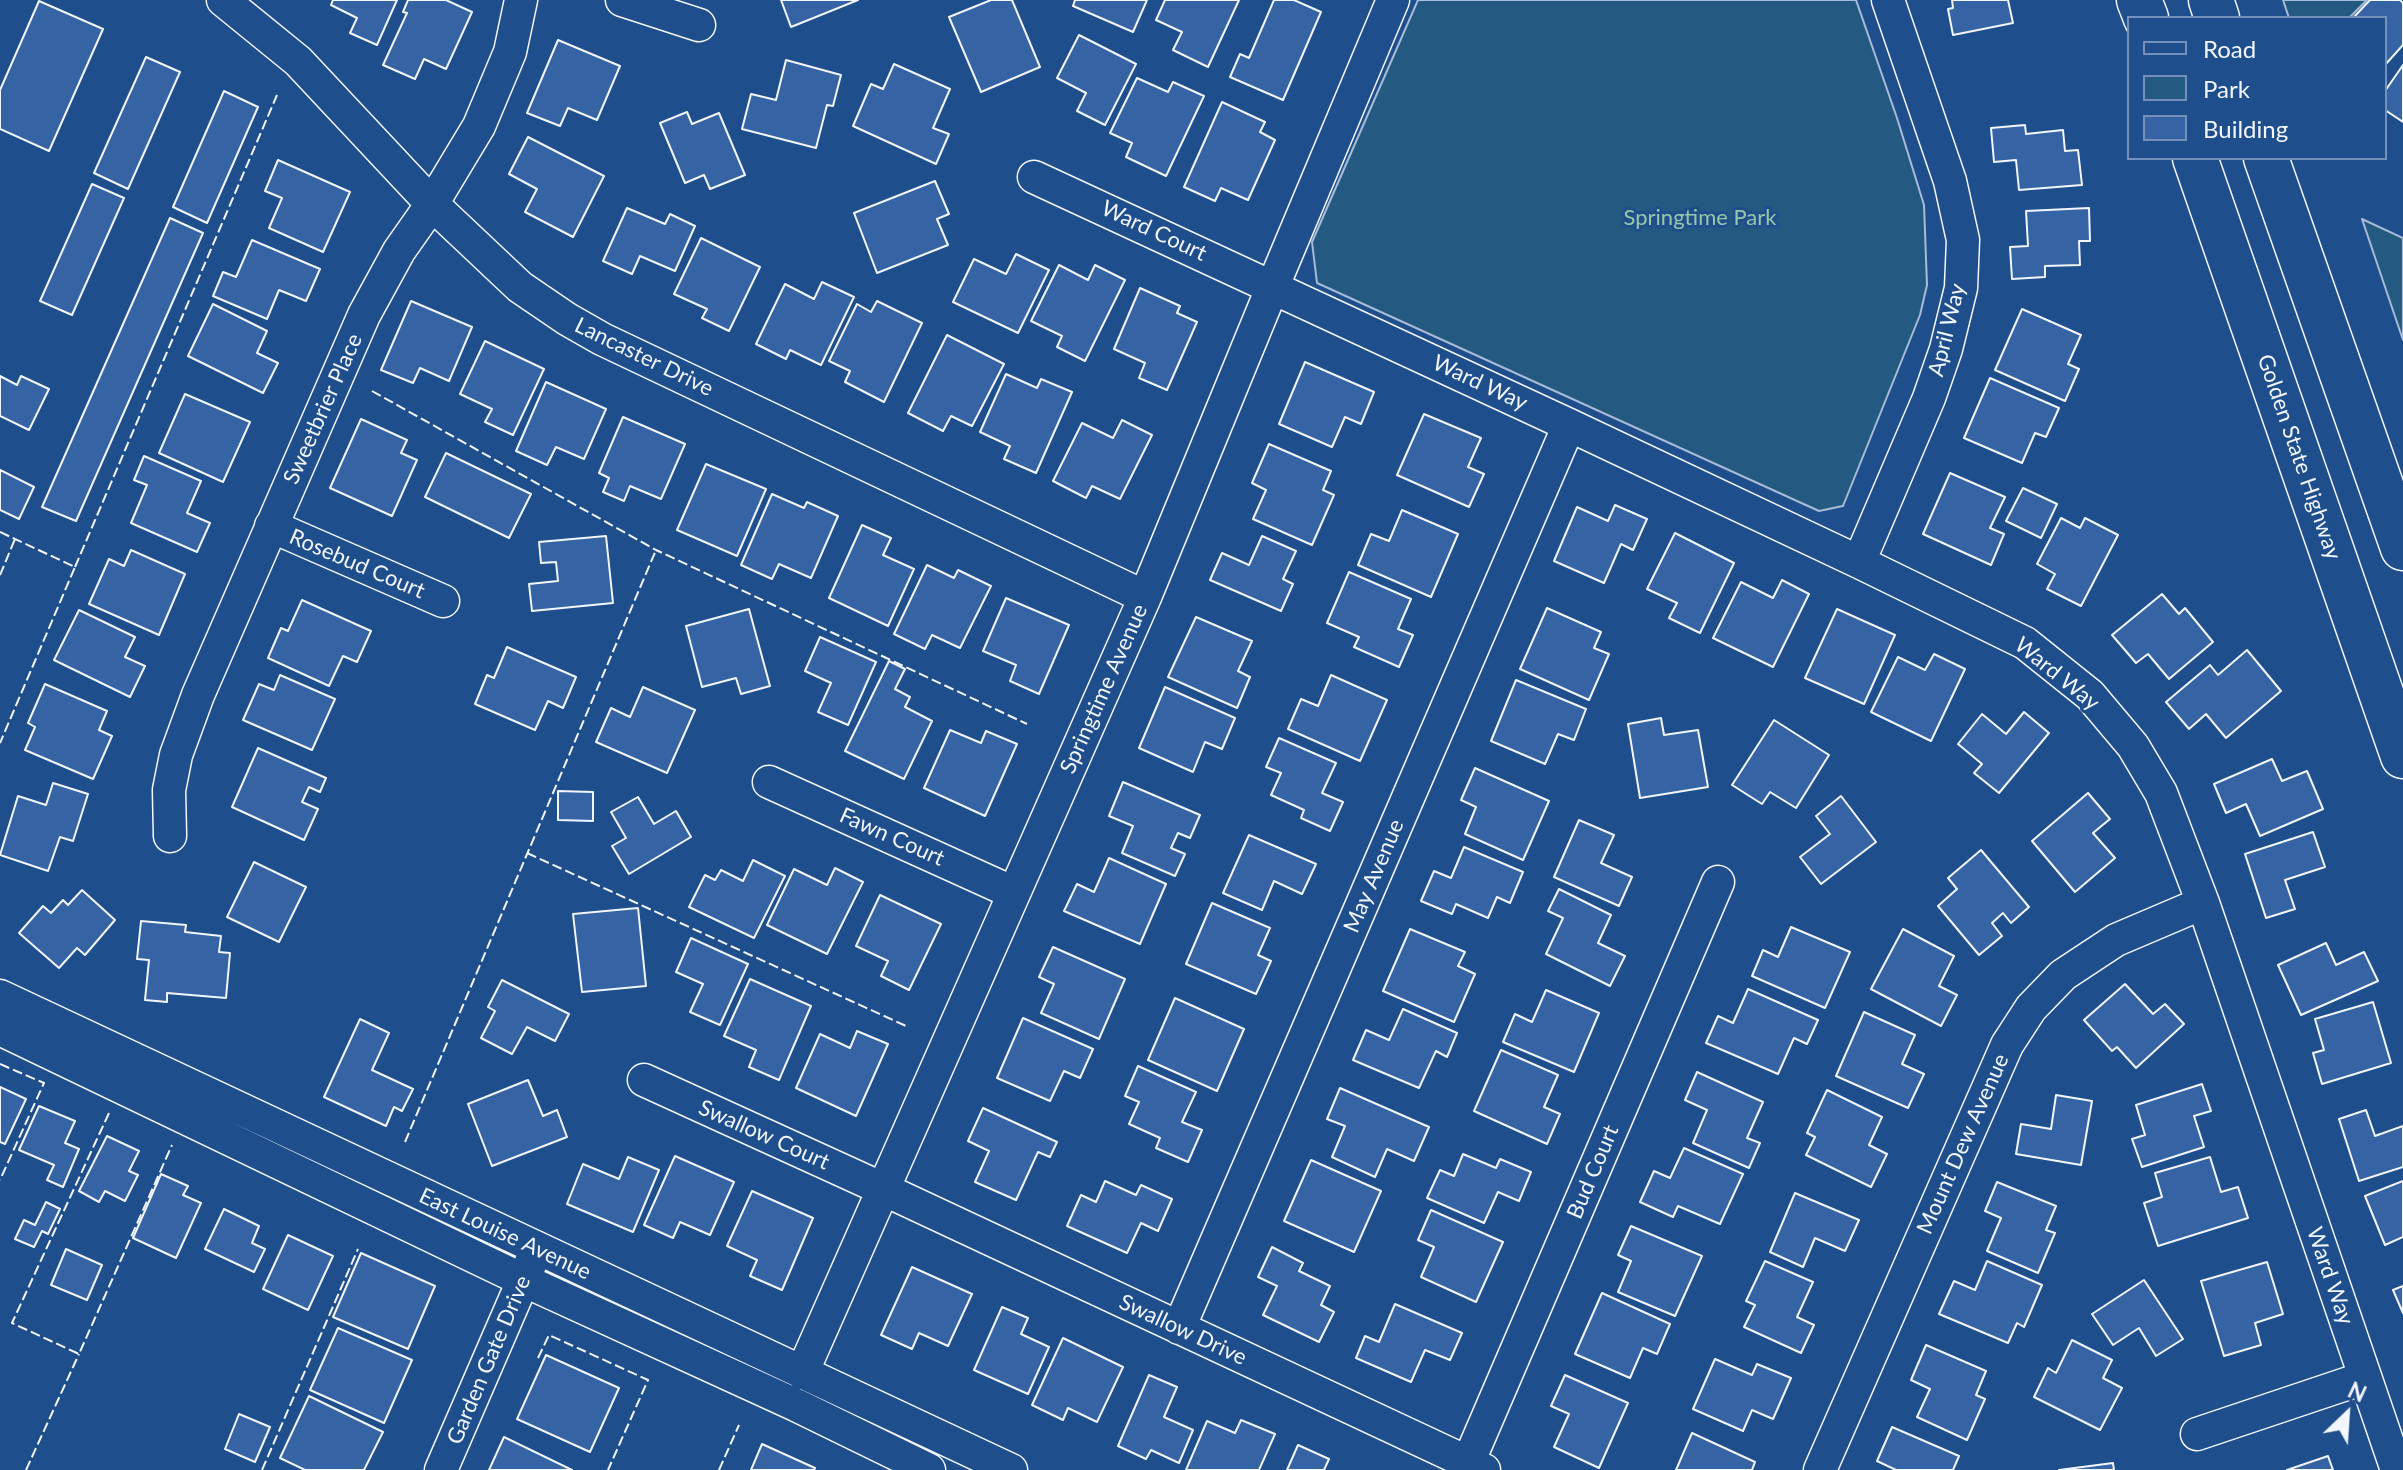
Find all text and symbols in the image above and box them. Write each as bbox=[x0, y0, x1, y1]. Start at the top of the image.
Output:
legend bbox=[2127, 16, 2387, 160]
text: Road bbox=[2203, 34, 2256, 63]
text: Park bbox=[2203, 74, 2250, 103]
text: Building bbox=[2203, 114, 2288, 143]
street label: Ward Court bbox=[1097, 195, 1211, 267]
park label: Springtime Park bbox=[1624, 205, 1776, 231]
street label: April Way bbox=[1923, 281, 1971, 379]
street label: Lancaster Drive bbox=[570, 312, 718, 402]
street label: Sweetbrier Place bbox=[278, 330, 368, 488]
street label: Ward Way bbox=[1428, 350, 1532, 416]
street label: Golden State Highway bbox=[2251, 351, 2347, 563]
street label: Rosebud Court bbox=[285, 524, 429, 604]
street label: Springtime Avenue bbox=[1055, 600, 1153, 778]
street label: Ward Way bbox=[2009, 632, 2105, 716]
street label: Fawn Court bbox=[835, 802, 949, 872]
street label: May Avenue bbox=[1338, 815, 1410, 937]
street label: Mount Dew Avenue bbox=[1911, 1050, 2015, 1238]
street label: Swallow Court bbox=[695, 1094, 833, 1176]
street label: Bud Court bbox=[1561, 1121, 1625, 1223]
street label: East Louise Avenue bbox=[415, 1183, 595, 1285]
street label: Ward Way bbox=[2301, 1224, 2359, 1328]
street label: Garden Gate Drive bbox=[442, 1272, 536, 1448]
street label: Swallow Drive bbox=[1115, 1289, 1251, 1371]
north arrow bbox=[2307, 1374, 2387, 1454]
text: N bbox=[2344, 1376, 2371, 1408]

